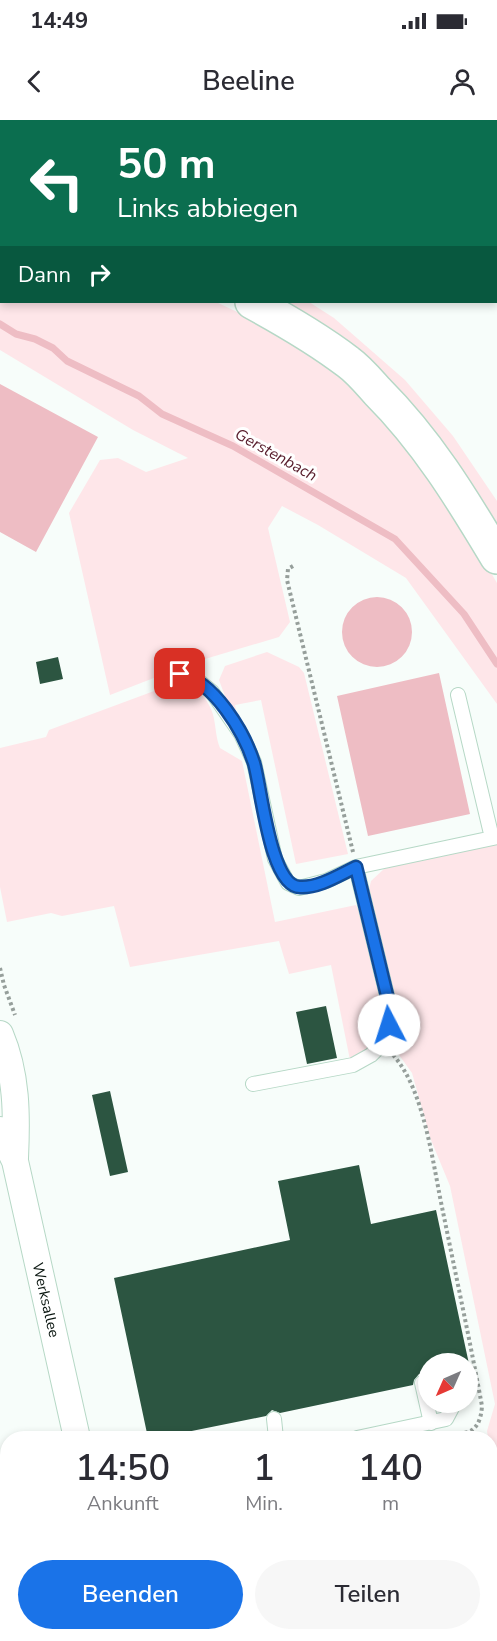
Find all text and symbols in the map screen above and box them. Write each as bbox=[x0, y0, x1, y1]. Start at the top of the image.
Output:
text: 14:49 bbox=[30, 6, 88, 36]
text: Beeline bbox=[202, 63, 295, 100]
icon: back bbox=[18, 65, 51, 98]
icon: person bbox=[446, 65, 479, 98]
text: 50 m bbox=[117, 136, 216, 193]
icon: left bbox=[18, 144, 96, 222]
text: Links abbiegen bbox=[117, 190, 298, 227]
icon: right bbox=[83, 258, 116, 291]
text: Dann bbox=[18, 260, 71, 290]
water label: Gerstenbach bbox=[231, 423, 321, 487]
pin bbox=[154, 648, 205, 699]
icon: arrive bbox=[163, 657, 196, 690]
position arrow bbox=[357, 993, 421, 1057]
street label: Werksallee bbox=[28, 1261, 64, 1339]
north arrow bbox=[418, 1353, 478, 1413]
map controls bbox=[418, 1353, 478, 1413]
text: 14:50 bbox=[75, 1444, 170, 1493]
text: 1 bbox=[253, 1444, 275, 1493]
text: 140 bbox=[358, 1444, 423, 1493]
text: Ankunft bbox=[87, 1490, 158, 1517]
text: Min. bbox=[245, 1490, 283, 1517]
text: m bbox=[382, 1490, 399, 1517]
button: Beenden bbox=[18, 1560, 243, 1629]
button: Teilen bbox=[255, 1560, 480, 1629]

